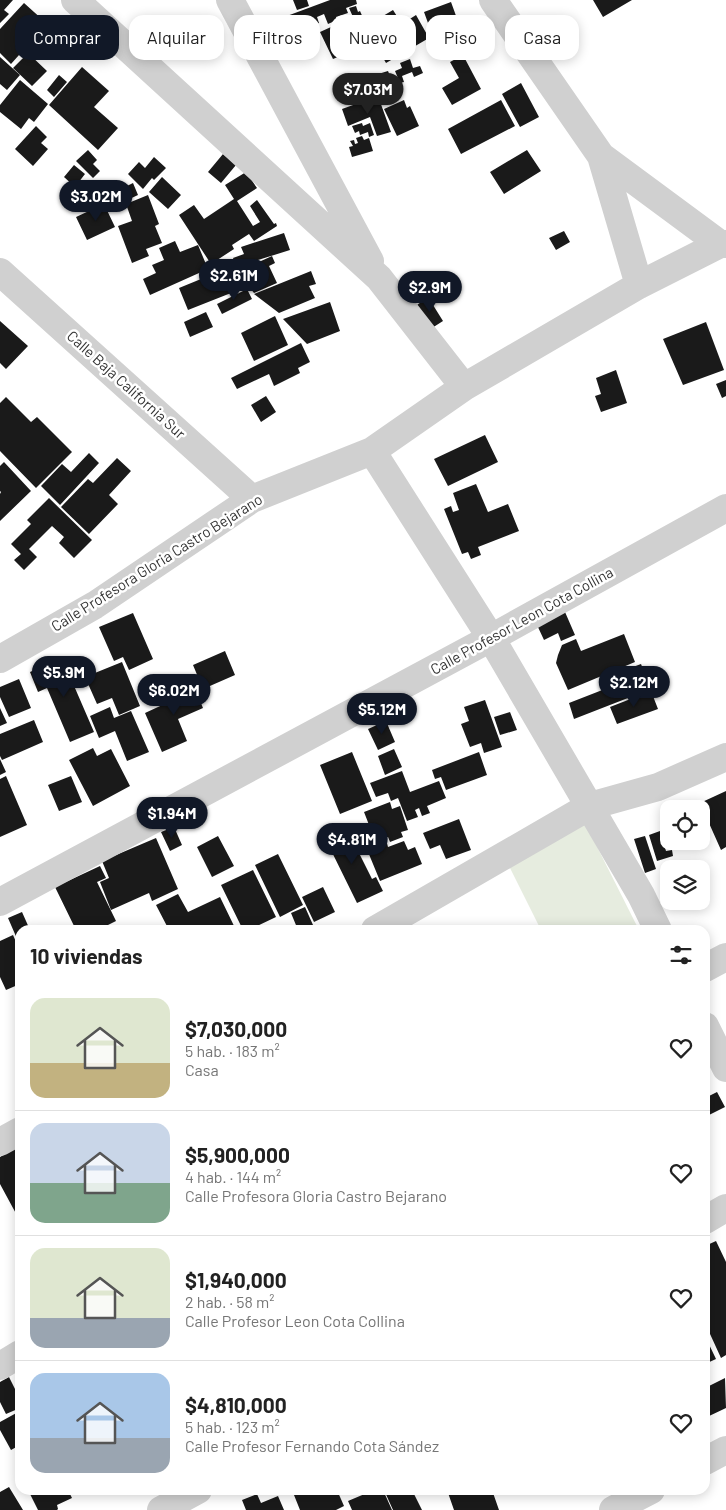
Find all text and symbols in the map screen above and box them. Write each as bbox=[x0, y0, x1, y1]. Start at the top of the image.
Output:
chip: Comprar bbox=[15, 15, 119, 60]
chip: Alquilar bbox=[129, 15, 224, 60]
chip: Filtros bbox=[234, 15, 320, 60]
chip: Nuevo bbox=[330, 15, 416, 60]
chip: Piso bbox=[426, 15, 495, 60]
chip: Casa bbox=[505, 15, 579, 60]
pin: $7.03M bbox=[327, 72, 409, 115]
text: $7.03M bbox=[343, 79, 393, 98]
pin: $3.02M bbox=[55, 180, 137, 222]
text: $3.02M bbox=[70, 186, 122, 205]
pin: $2.61M bbox=[193, 258, 275, 301]
text: $2.61M bbox=[210, 265, 258, 284]
pin: $2.9M bbox=[395, 270, 465, 313]
text: $2.9M bbox=[409, 277, 451, 296]
street label: Calle Baja California Sur bbox=[64, 326, 190, 442]
street label: Calle Profesora Gloria Castro Bejarano bbox=[48, 489, 265, 635]
street label: Calle Profesor Leon Cota Collina bbox=[427, 562, 616, 678]
pin: $5.9M bbox=[29, 656, 99, 698]
text: $5.9M bbox=[43, 662, 85, 681]
pin: $2.12M bbox=[593, 666, 675, 708]
text: $2.12M bbox=[610, 672, 658, 691]
pin: $6.02M bbox=[133, 674, 215, 716]
text: $6.02M bbox=[148, 680, 200, 699]
pin: $5.12M bbox=[341, 692, 423, 735]
text: $5.12M bbox=[358, 699, 406, 718]
pin: $1.94M bbox=[131, 796, 213, 839]
map controls bbox=[660, 800, 710, 910]
button: locate bbox=[660, 800, 710, 850]
text: $1.94M bbox=[148, 803, 196, 822]
pin: $4.81M bbox=[311, 822, 393, 865]
text: $4.81M bbox=[328, 829, 376, 848]
button: layers bbox=[660, 860, 710, 910]
icon: filters bbox=[667, 941, 695, 969]
text: 10 viviendas bbox=[30, 943, 143, 968]
text: $7,030,000 bbox=[185, 1016, 287, 1041]
icon: home bbox=[70, 1018, 130, 1078]
icon: heart bbox=[667, 1034, 695, 1062]
text: 5 hab. · 183 m² bbox=[185, 1041, 280, 1060]
text: Casa bbox=[185, 1060, 219, 1079]
text: $5,900,000 bbox=[185, 1142, 290, 1167]
icon: home bbox=[70, 1143, 130, 1203]
icon: heart bbox=[667, 1159, 695, 1187]
text: 4 hab. · 144 m² bbox=[185, 1167, 281, 1186]
text: Calle Profesora Gloria Castro Bejarano bbox=[185, 1186, 447, 1205]
text: $1,940,000 bbox=[185, 1267, 287, 1292]
icon: home bbox=[70, 1268, 130, 1328]
icon: heart bbox=[667, 1284, 695, 1312]
text: 2 hab. · 58 m² bbox=[185, 1292, 274, 1311]
text: Calle Profesor Leon Cota Collina bbox=[185, 1311, 405, 1330]
text: $4,810,000 bbox=[185, 1392, 287, 1417]
icon: home bbox=[70, 1393, 130, 1453]
icon: heart bbox=[667, 1409, 695, 1437]
text: 5 hab. · 123 m² bbox=[185, 1417, 280, 1436]
text: Calle Profesor Fernando Cota Sández bbox=[185, 1436, 439, 1455]

